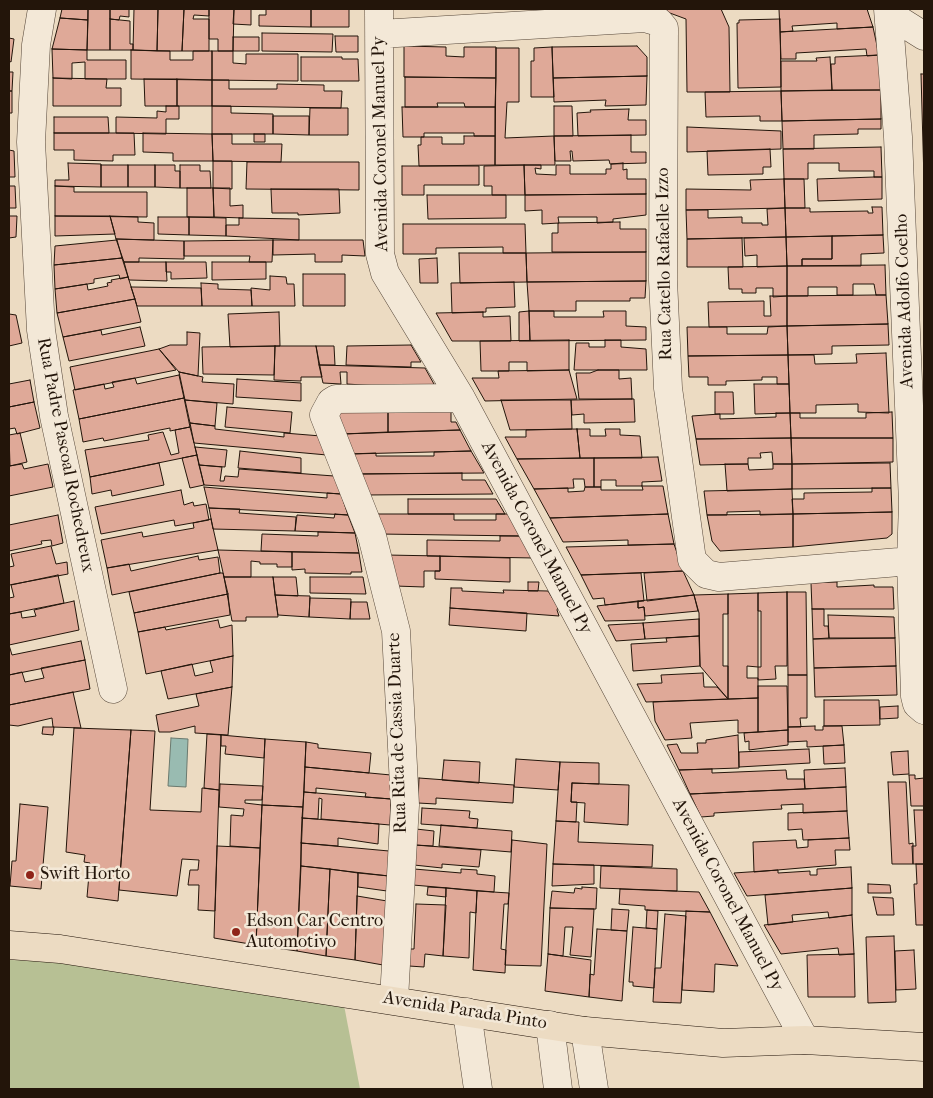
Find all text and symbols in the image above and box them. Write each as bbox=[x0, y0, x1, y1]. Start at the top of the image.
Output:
street label: Avenida Coronel Manuel Py bbox=[368, 36, 394, 252]
street label: Rua Catello Rafaelle Izzo bbox=[653, 167, 677, 361]
street label: Avenida Adolfo Coelho bbox=[891, 213, 919, 389]
street label: Rua Padre Pascoal Rochedreux bbox=[32, 336, 98, 574]
street label: Avenida Coronel Manuel Py bbox=[476, 438, 596, 638]
street label: Rua Rita de Cassia Duarte bbox=[384, 632, 412, 834]
street label: Avenida Coronel Manuel Py bbox=[667, 795, 787, 995]
place label: Swift Horto bbox=[40, 864, 130, 886]
marker: Swift Horto bbox=[24, 869, 36, 881]
place label: Edson Car Centro Automotivo bbox=[246, 911, 383, 954]
marker: Edson Car Centro Automotivo bbox=[230, 926, 242, 938]
street label: Avenida Parada Pinto bbox=[382, 987, 548, 1035]

